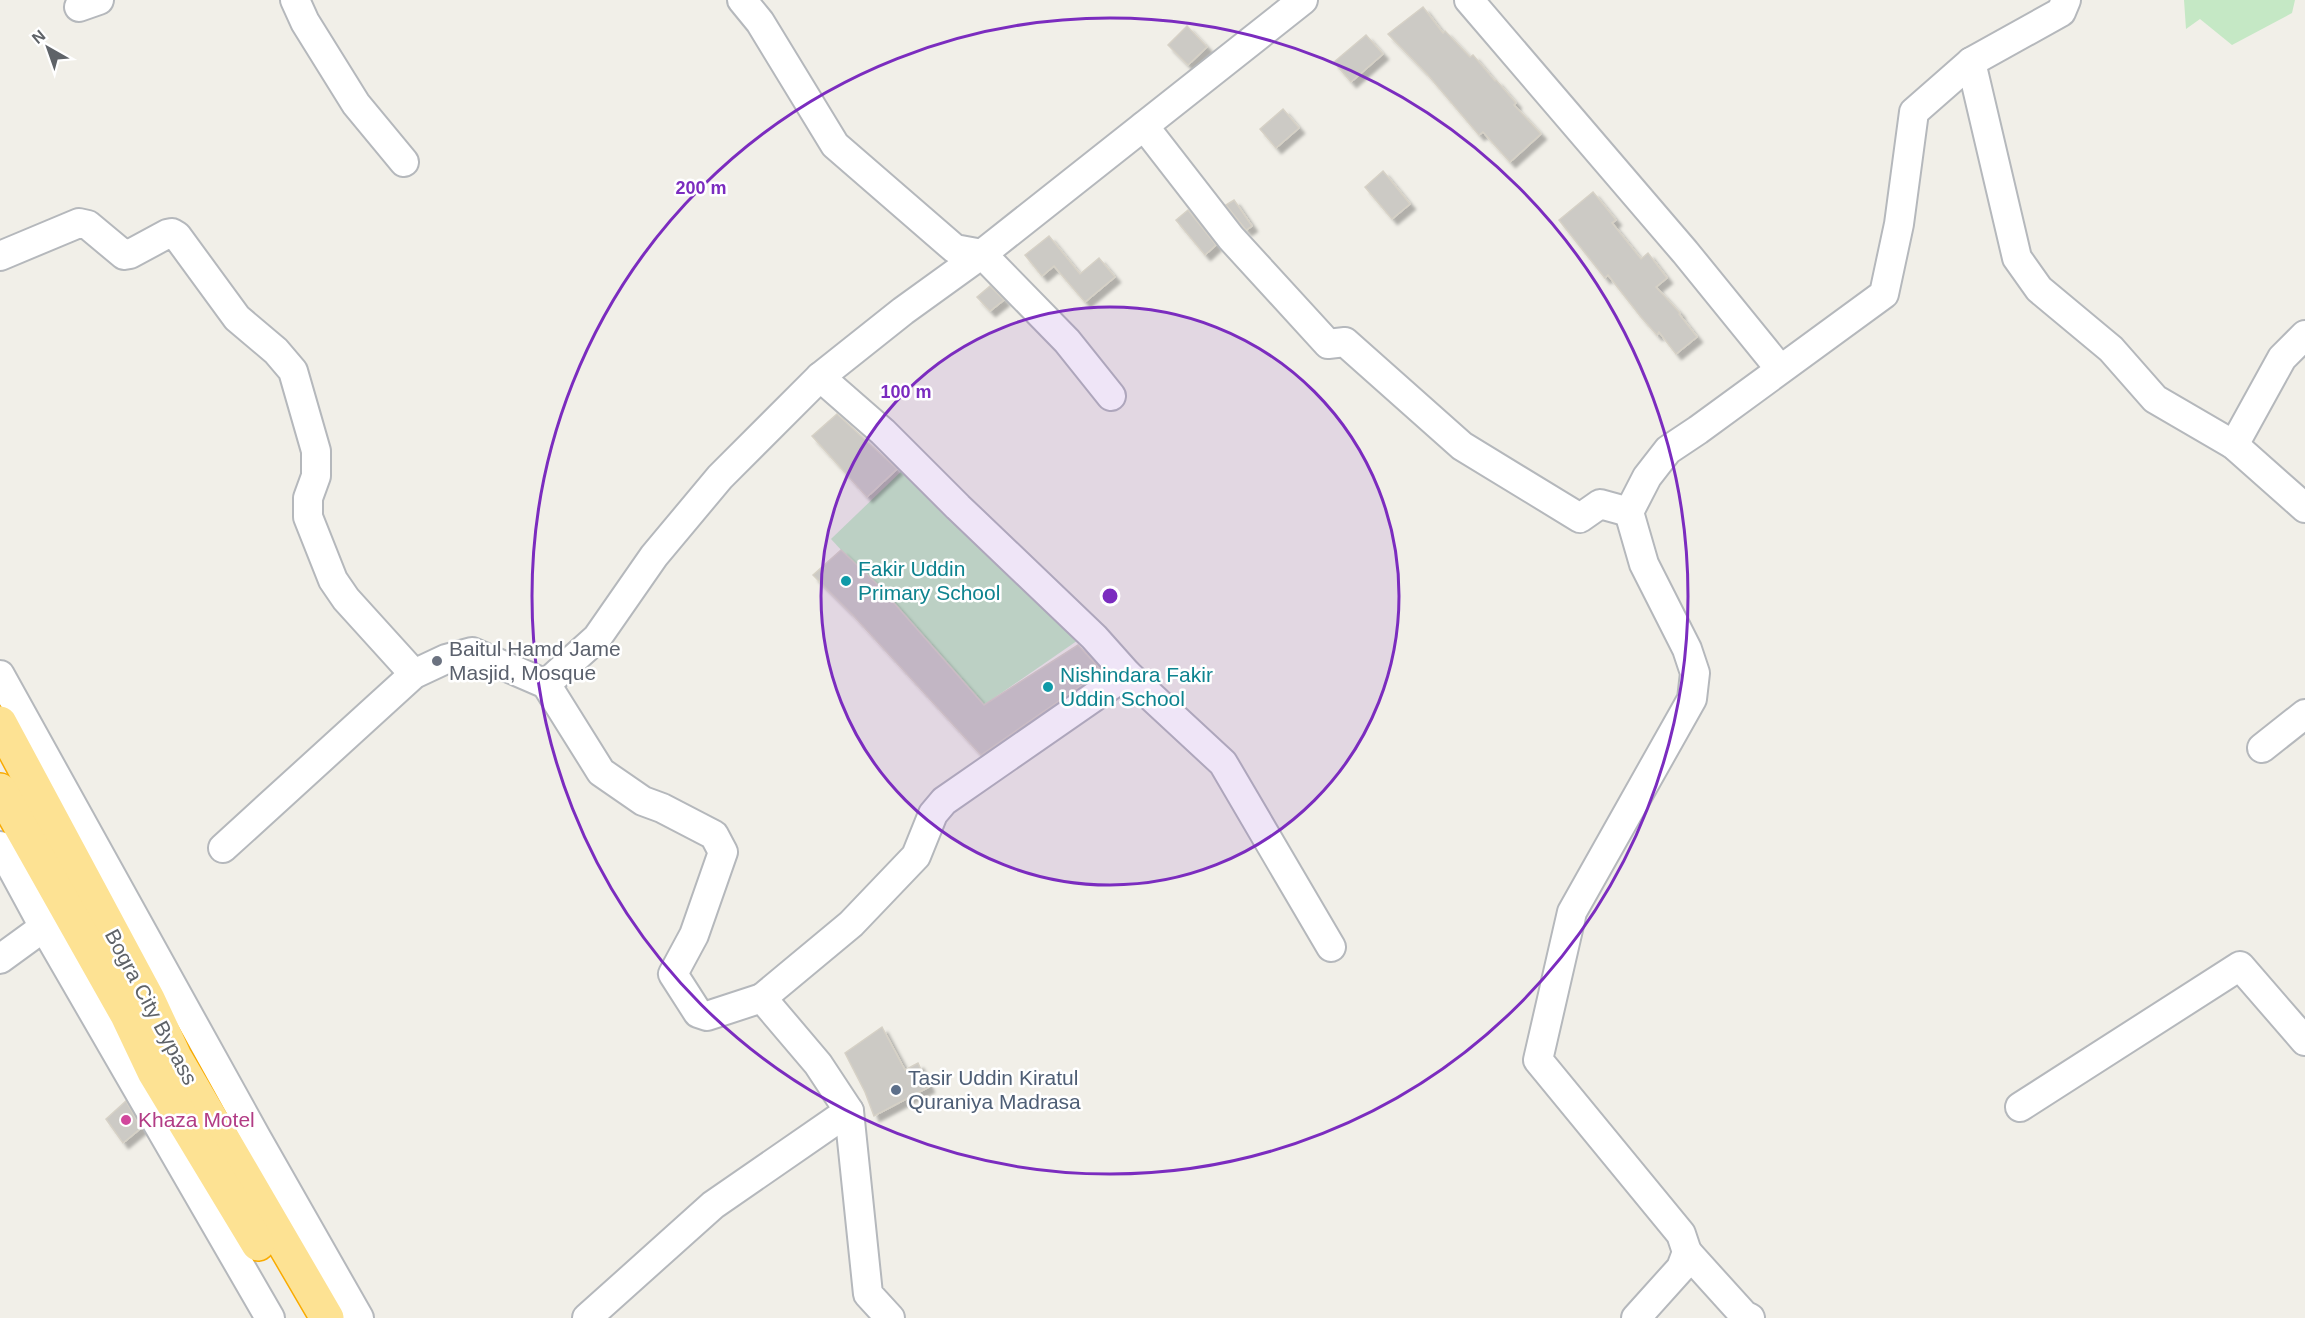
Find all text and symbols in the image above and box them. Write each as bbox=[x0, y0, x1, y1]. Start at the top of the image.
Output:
north arrow bbox=[18, 18, 78, 78]
text: N bbox=[29, 27, 49, 47]
text: 200 m bbox=[675, 178, 727, 198]
text: 100 m bbox=[880, 382, 932, 402]
place label: Fakir Uddin Primary School bbox=[858, 557, 1000, 604]
marker: Fakir Uddin Primary School bbox=[839, 574, 853, 588]
centre of rings bbox=[1100, 586, 1120, 606]
place label: Baitul Hamd Jame Masjid, Mosque bbox=[449, 637, 621, 684]
marker: Baitul Hamd Jame Masjid, Mosque bbox=[430, 654, 444, 668]
place label: Nishindara Fakir Uddin School bbox=[1060, 663, 1213, 710]
marker: Nishindara Fakir Uddin School bbox=[1041, 680, 1055, 694]
street label: Bogra City Bypass bbox=[101, 925, 202, 1088]
place label: Tasir Uddin Kiratul Quraniya Madrasa bbox=[908, 1066, 1081, 1113]
marker: Tasir Uddin Kiratul Quraniya Madrasa bbox=[889, 1083, 903, 1097]
place label: Khaza Motel bbox=[138, 1108, 255, 1131]
marker: Khaza Motel bbox=[119, 1113, 133, 1127]

